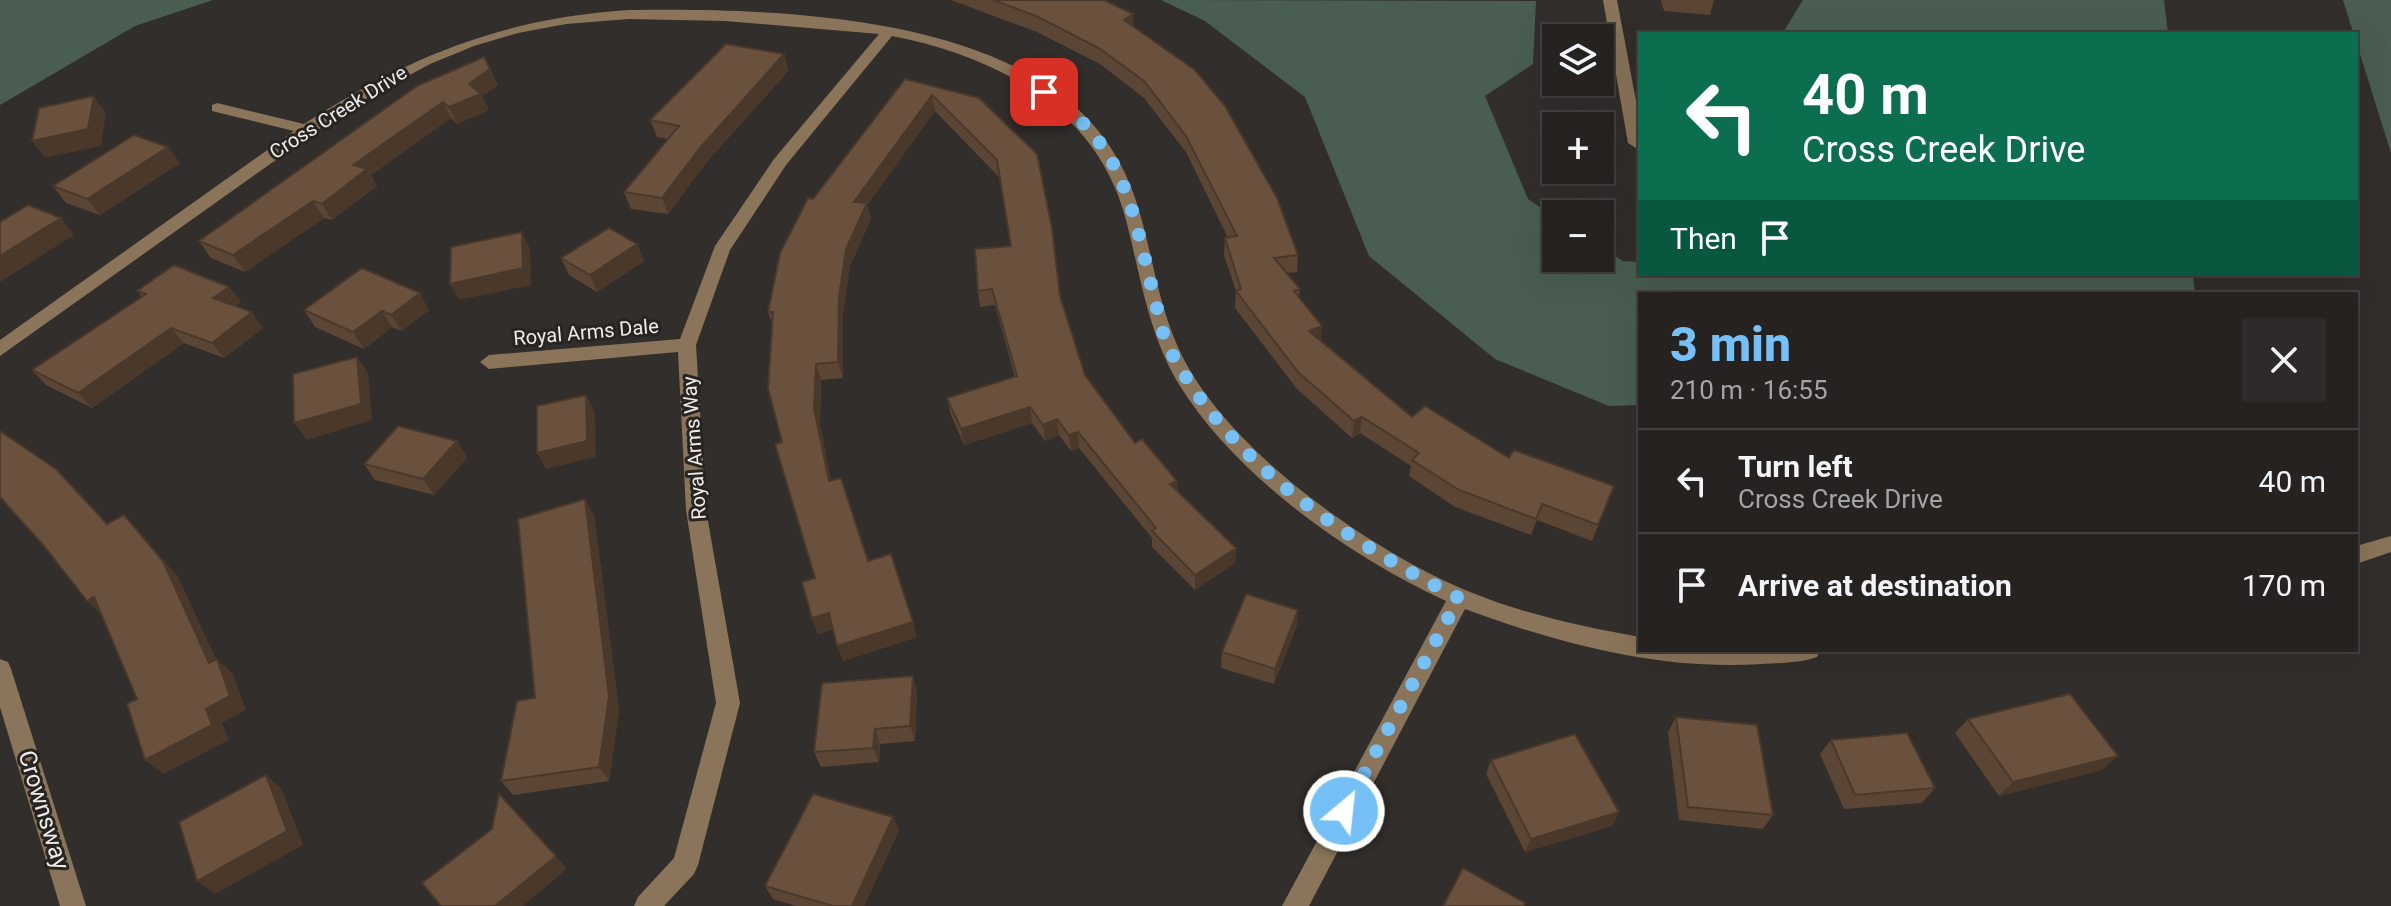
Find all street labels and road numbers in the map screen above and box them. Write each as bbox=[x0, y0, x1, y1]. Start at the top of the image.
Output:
street label: Cross Creek Drive bbox=[265, 60, 411, 164]
street label: Royal Arms Dale bbox=[512, 314, 660, 350]
street label: Royal Arms Way bbox=[677, 375, 711, 521]
street label: Crownsway bbox=[13, 747, 76, 874]

